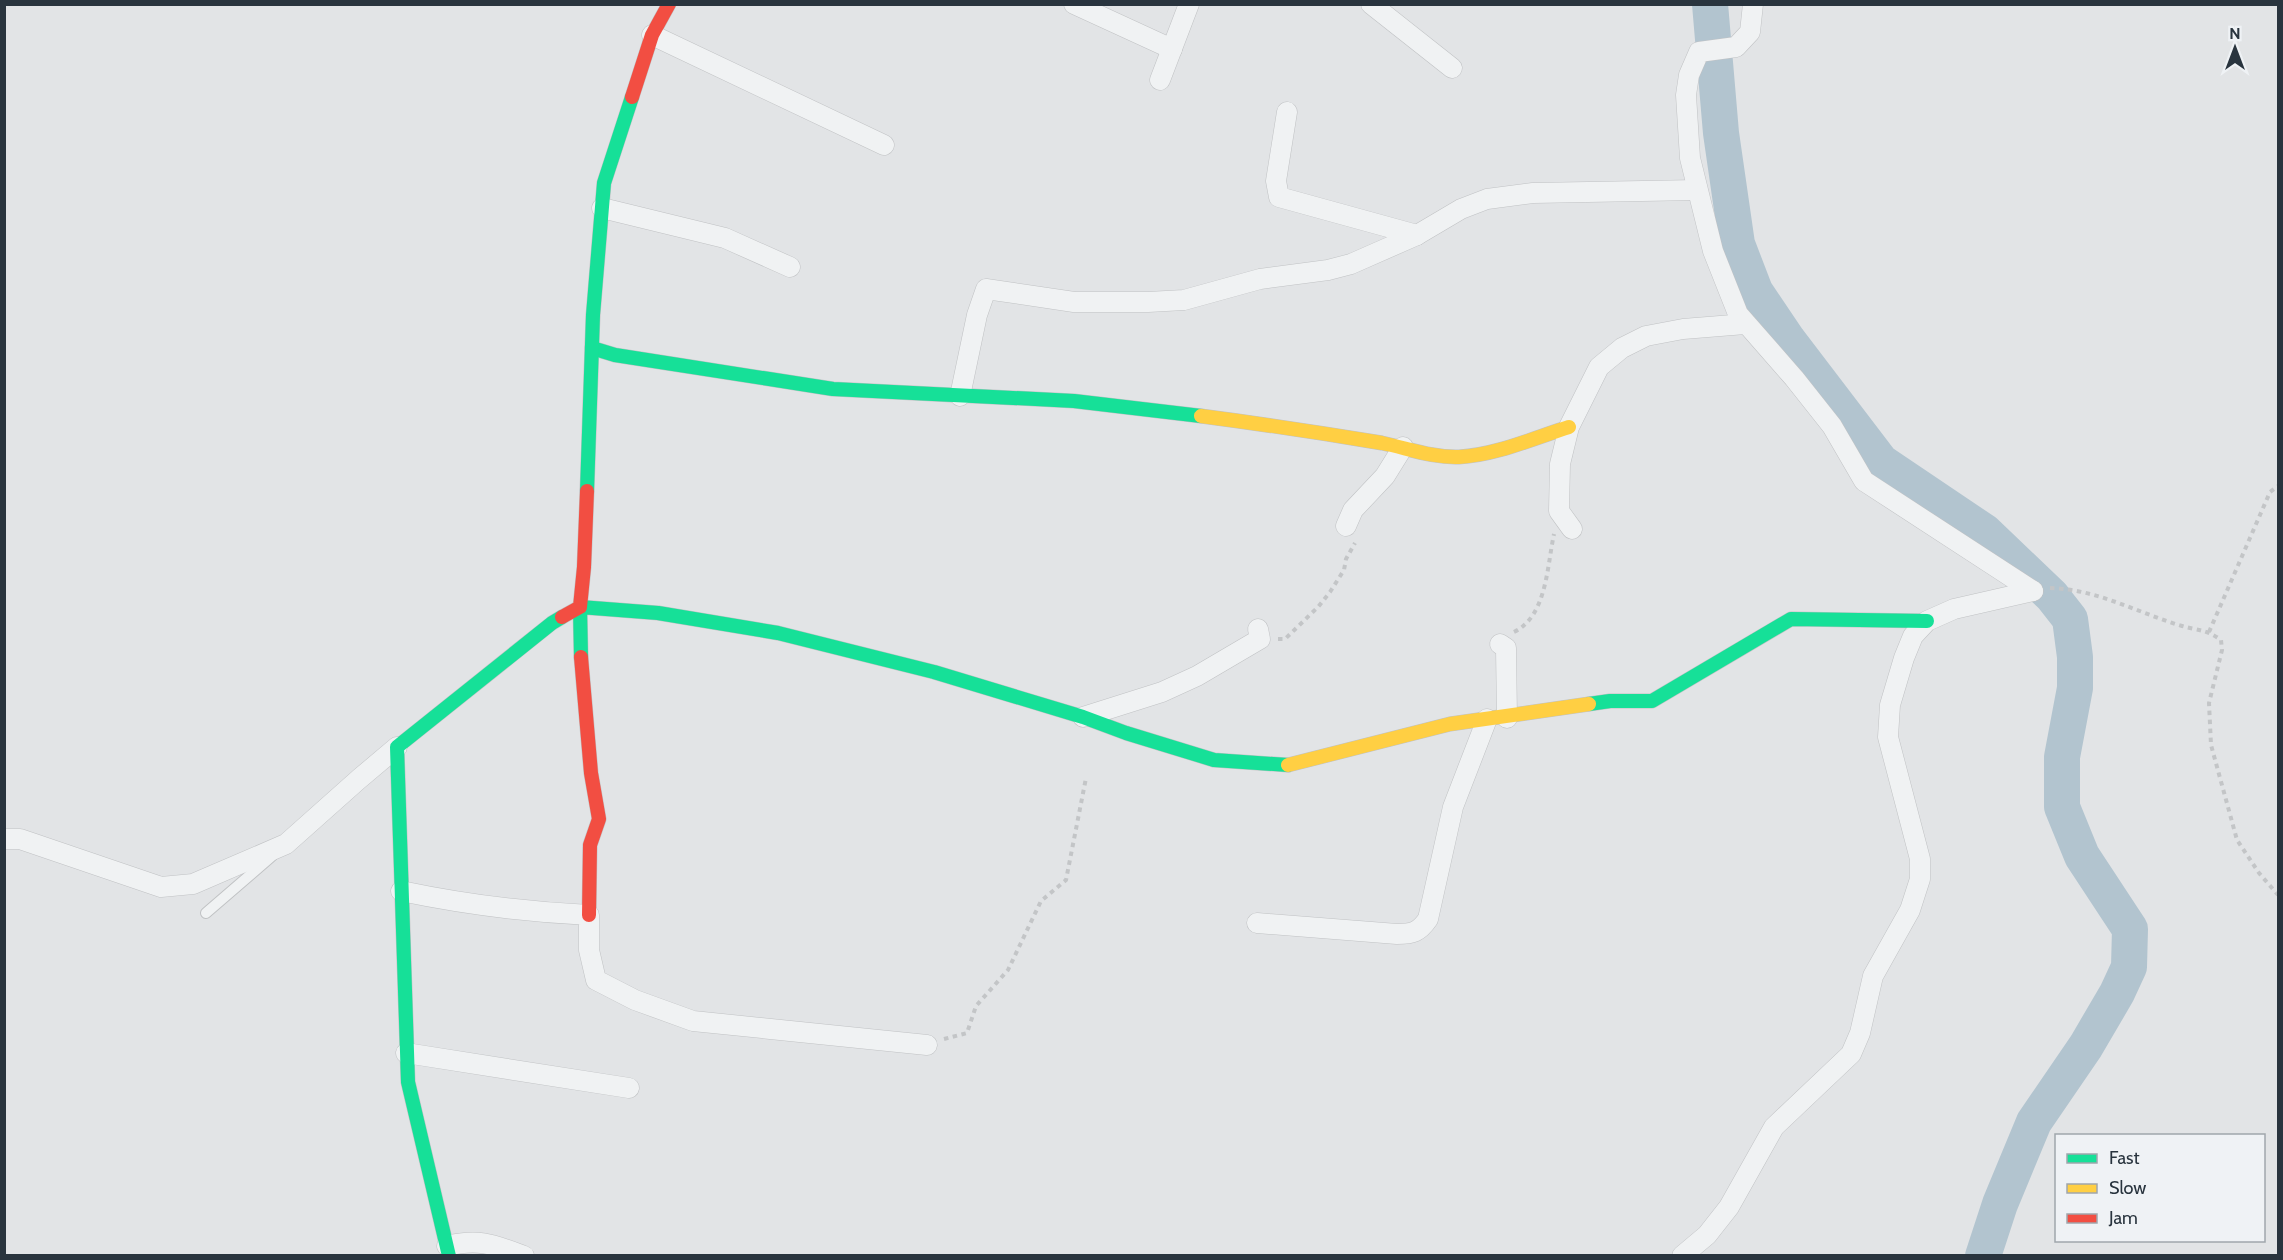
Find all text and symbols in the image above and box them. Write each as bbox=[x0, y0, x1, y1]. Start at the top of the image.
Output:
north arrow bbox=[2205, 18, 2265, 78]
text: N bbox=[2229, 24, 2241, 43]
legend bbox=[2055, 1134, 2265, 1242]
text: Fast bbox=[2109, 1147, 2140, 1169]
text: Slow bbox=[2109, 1177, 2146, 1199]
text: Jam bbox=[2108, 1207, 2138, 1229]

